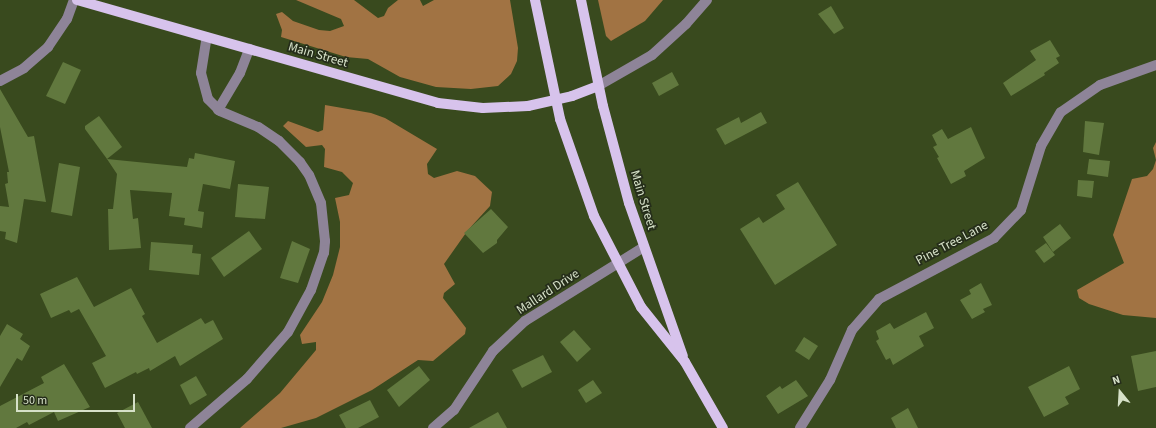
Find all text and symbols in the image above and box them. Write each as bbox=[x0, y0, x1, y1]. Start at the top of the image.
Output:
street label: Main Street bbox=[286, 39, 350, 71]
street label: Main Street bbox=[627, 168, 659, 232]
street label: Pine Tree Lane bbox=[913, 217, 991, 269]
street label: Mallard Drive bbox=[514, 266, 582, 318]
north arrow bbox=[1100, 372, 1140, 412]
text: N bbox=[1110, 372, 1122, 388]
scale bar bbox=[18, 386, 137, 412]
text: 50 m bbox=[23, 392, 47, 409]

